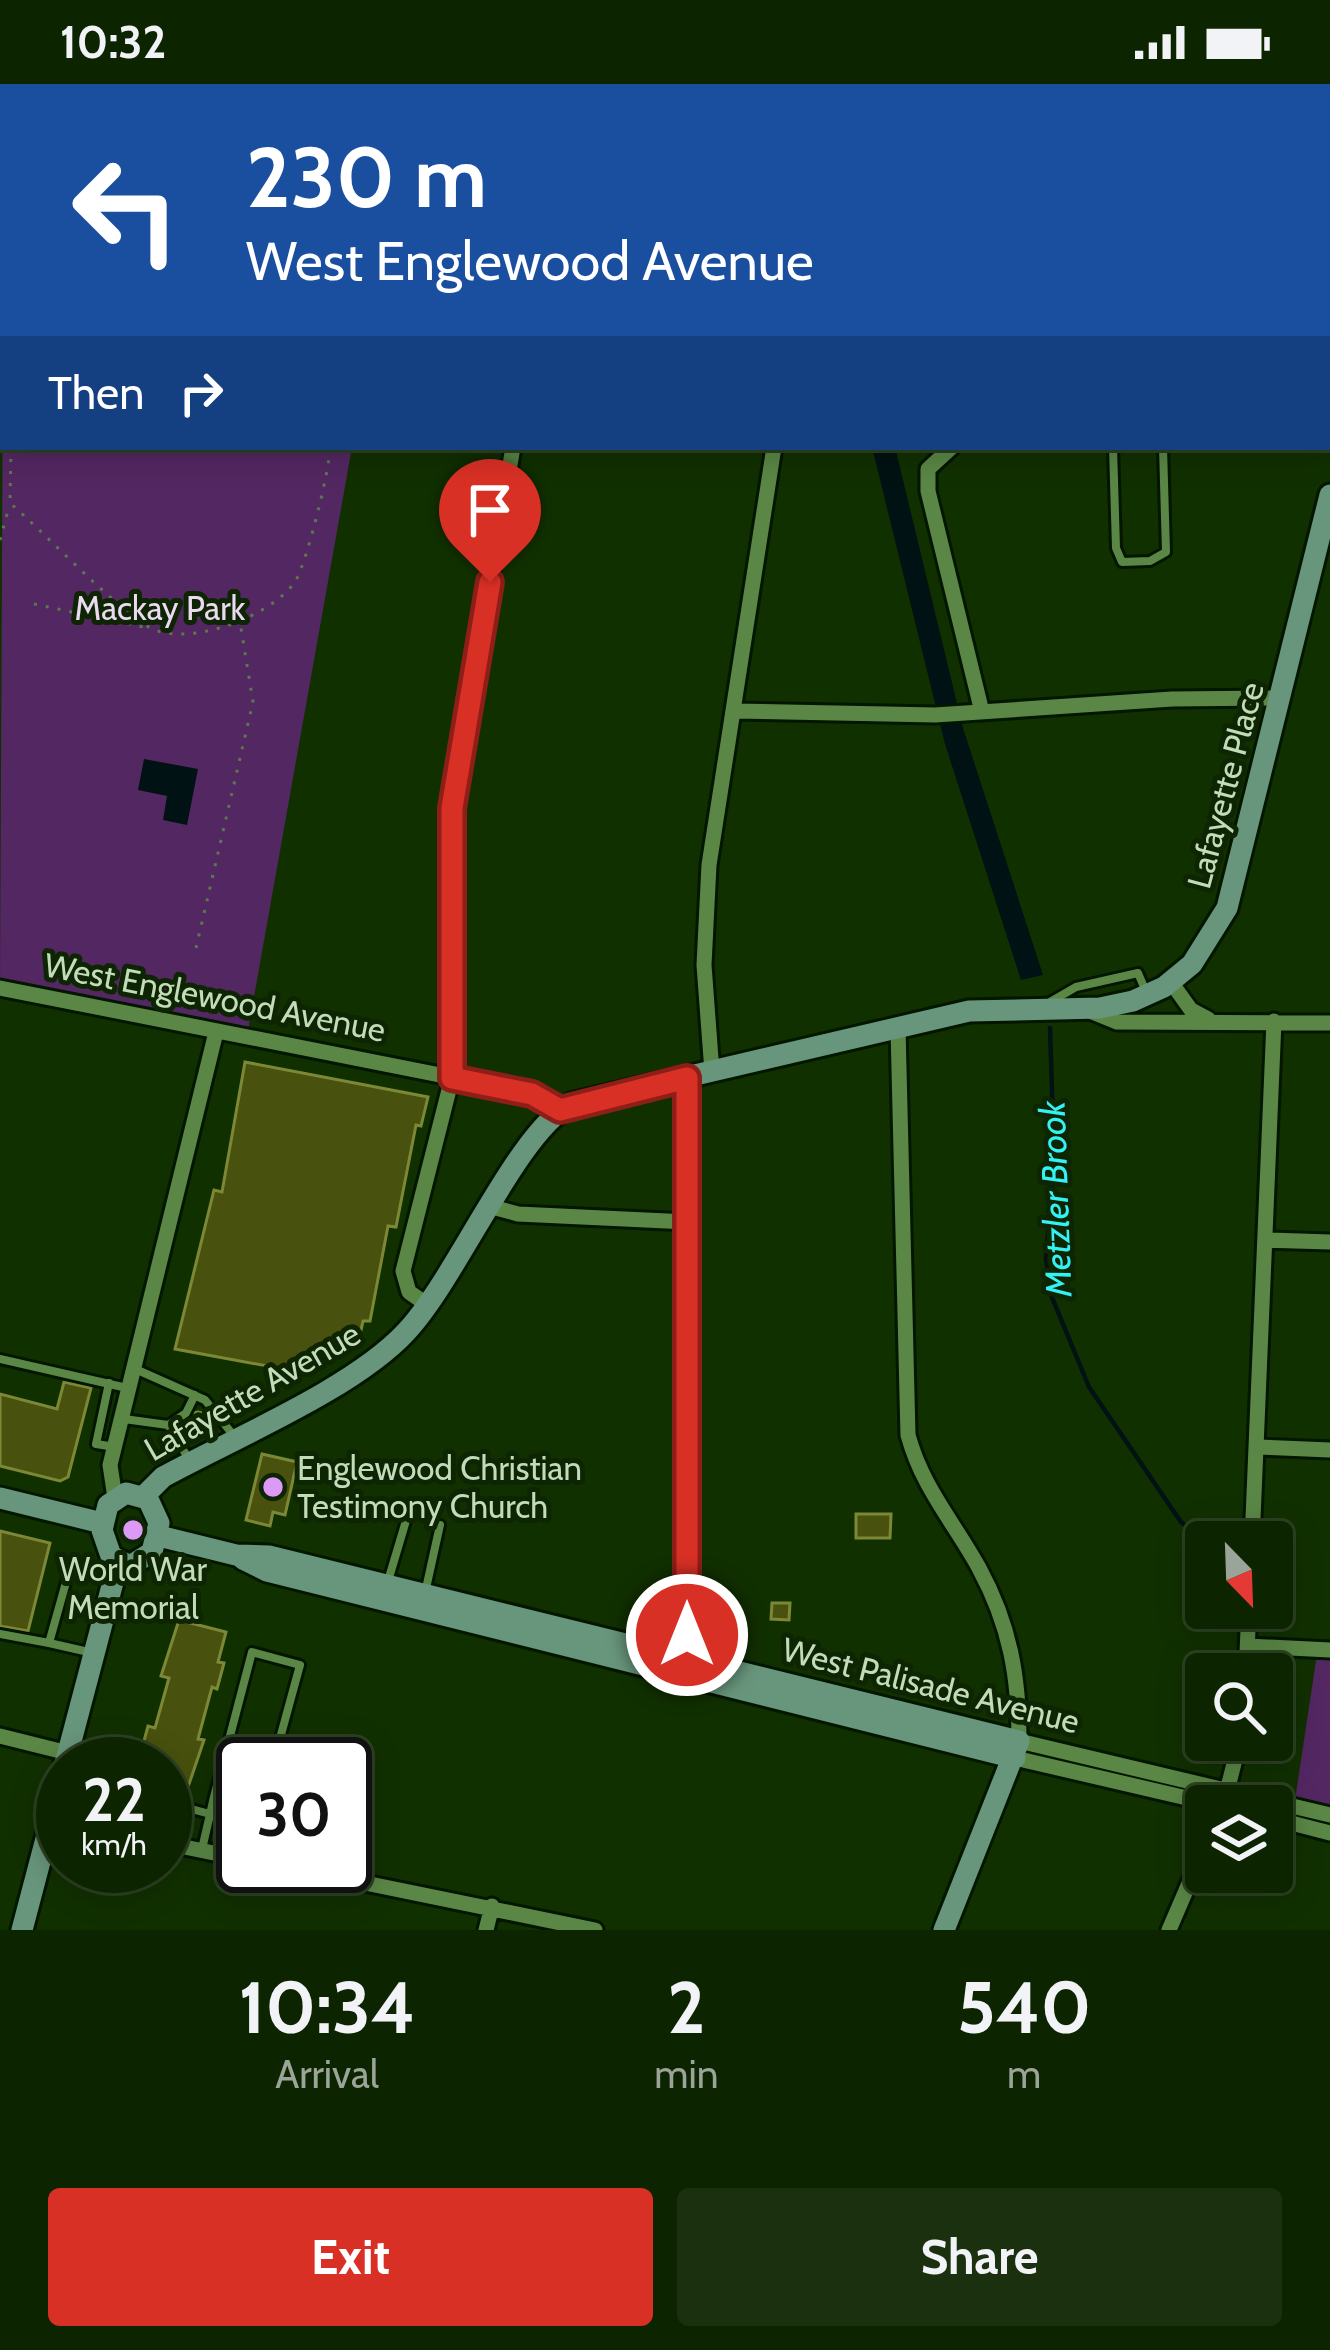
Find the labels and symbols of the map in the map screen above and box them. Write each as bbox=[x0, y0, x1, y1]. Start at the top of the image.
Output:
pin bbox=[439, 459, 541, 582]
park label: Mackay Park bbox=[75, 588, 246, 628]
street label: Lafayette Place bbox=[1178, 678, 1272, 892]
street label: West Englewood Avenue bbox=[41, 944, 389, 1050]
water label: Metzler Brook bbox=[1030, 1099, 1080, 1299]
street label: Lafayette Avenue bbox=[137, 1313, 367, 1469]
place label: Englewood Christian Testimony Church bbox=[297, 1448, 582, 1526]
marker: Englewood Christian Testimony Church bbox=[260, 1474, 286, 1500]
marker: World War Memorial bbox=[120, 1517, 146, 1543]
north arrow bbox=[1185, 1521, 1293, 1629]
place label: World War Memorial bbox=[59, 1549, 208, 1627]
position arrow bbox=[624, 1572, 750, 1698]
street label: West Palisade Avenue bbox=[778, 1629, 1084, 1741]
speed limit sign: 30 bbox=[216, 1737, 372, 1893]

